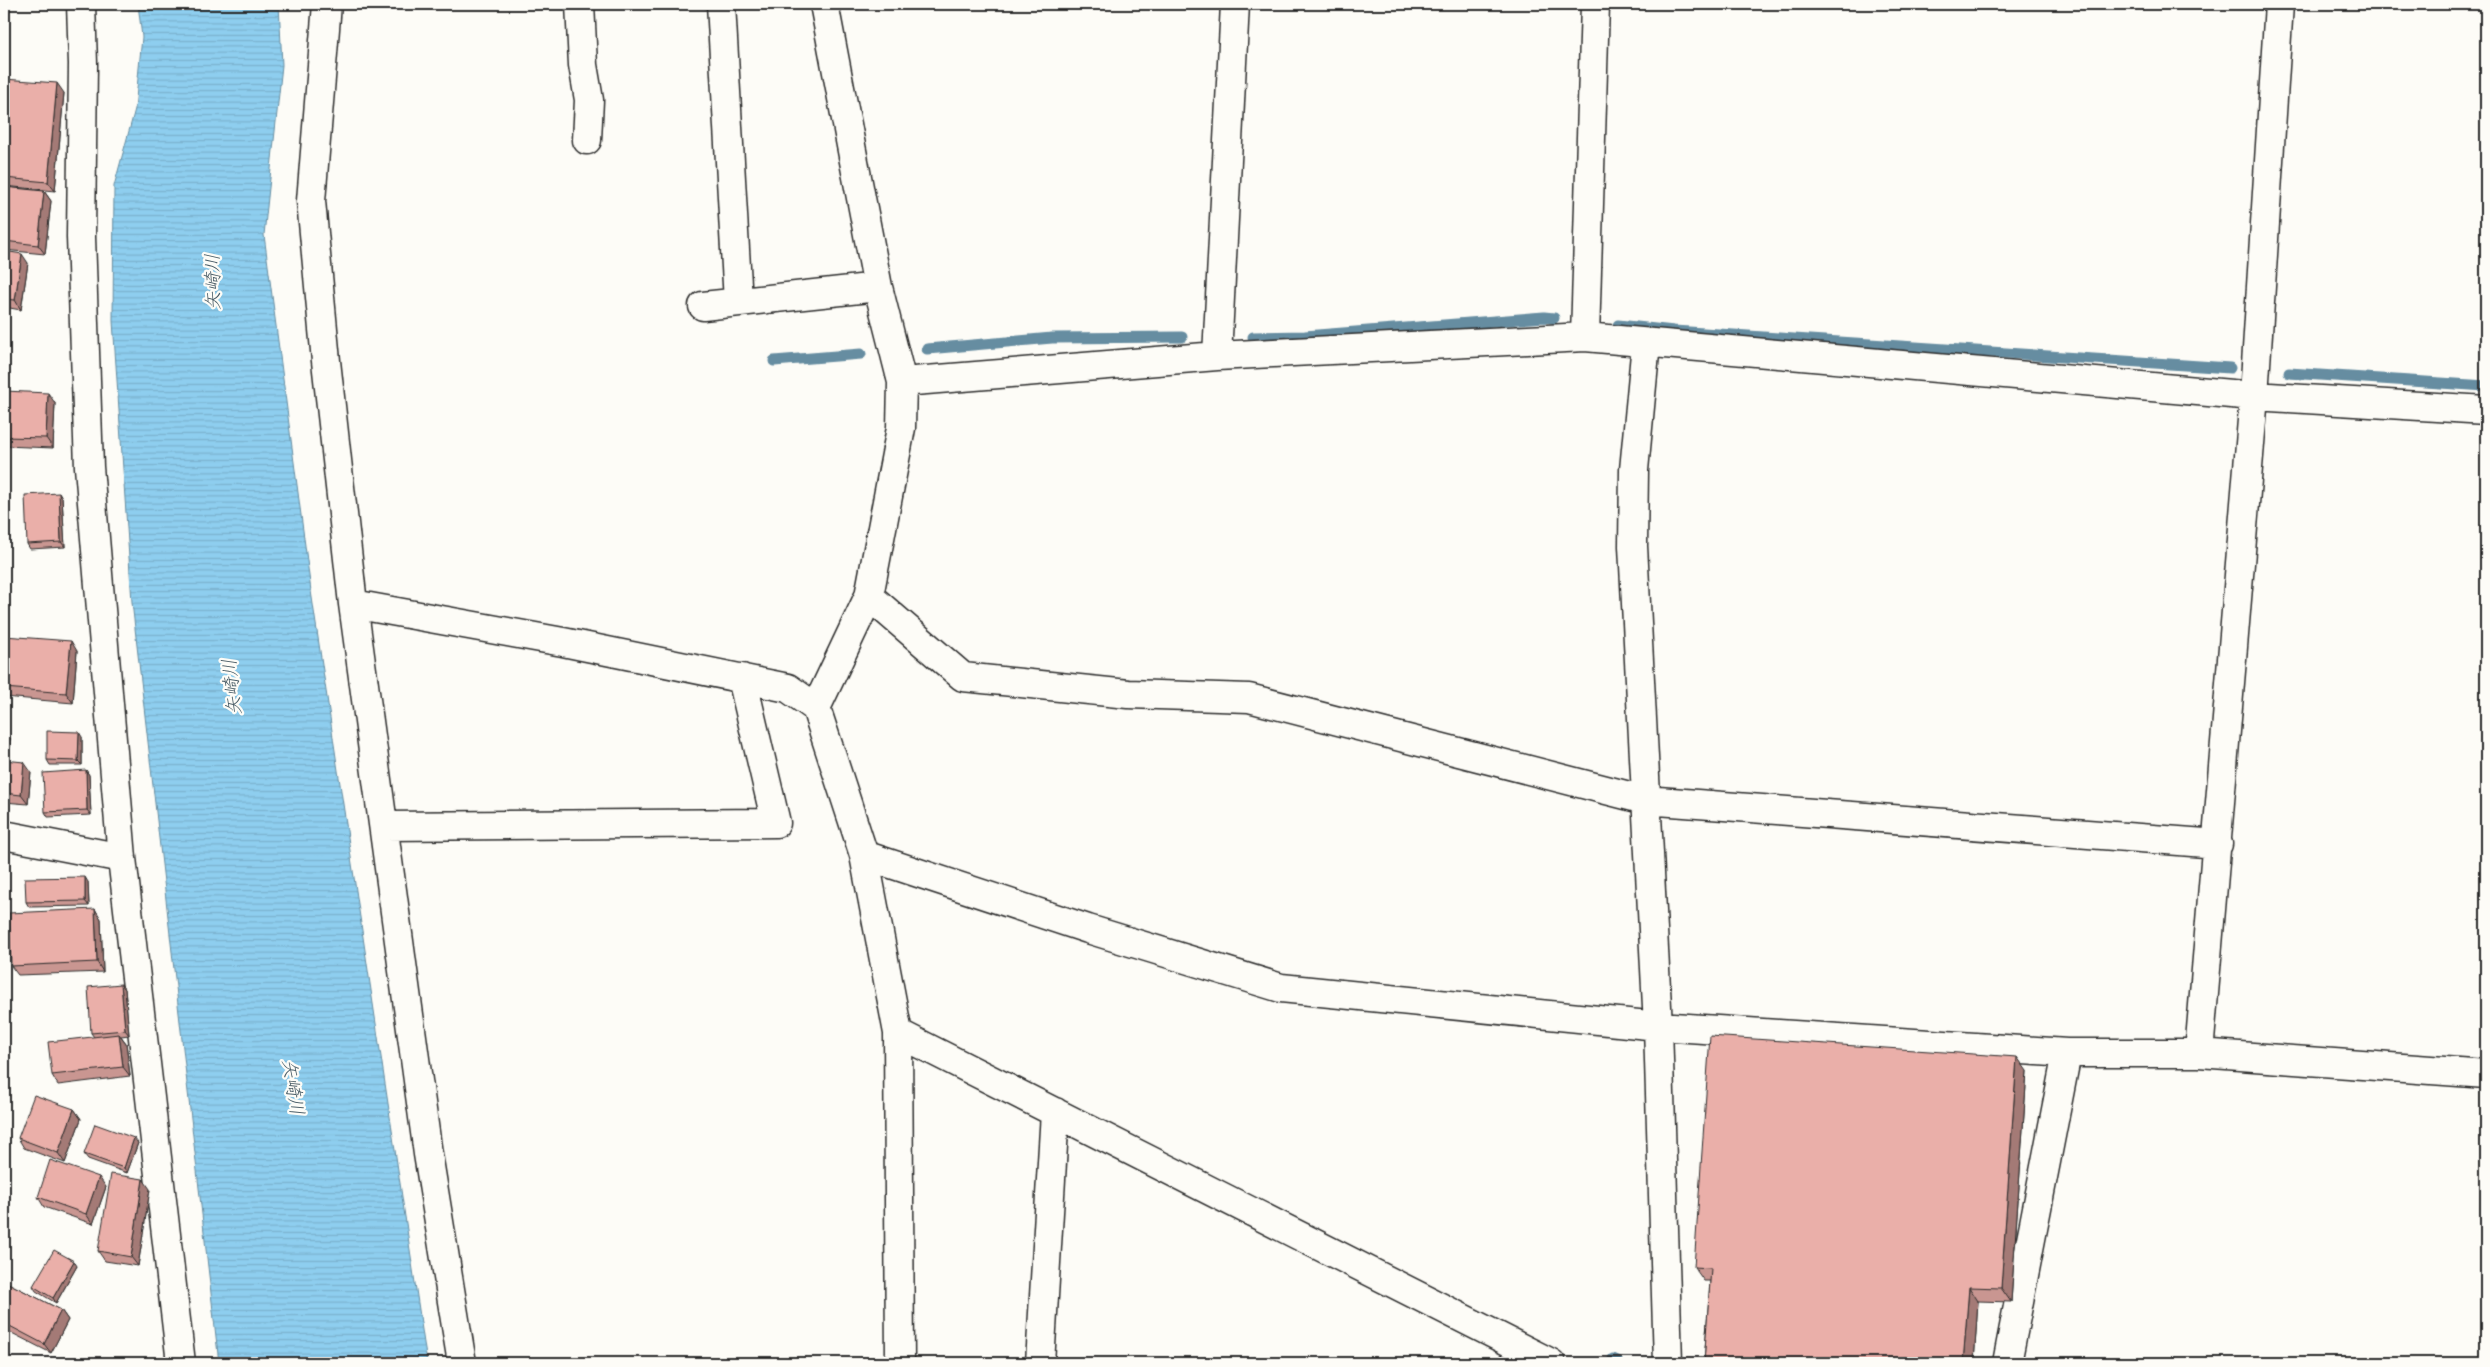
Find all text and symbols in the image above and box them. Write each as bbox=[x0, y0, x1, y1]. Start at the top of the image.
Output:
water label: 矢崎川 bbox=[199, 253, 229, 311]
water label: 矢崎川 bbox=[215, 657, 251, 717]
water label: 矢崎川 bbox=[273, 1056, 311, 1118]

